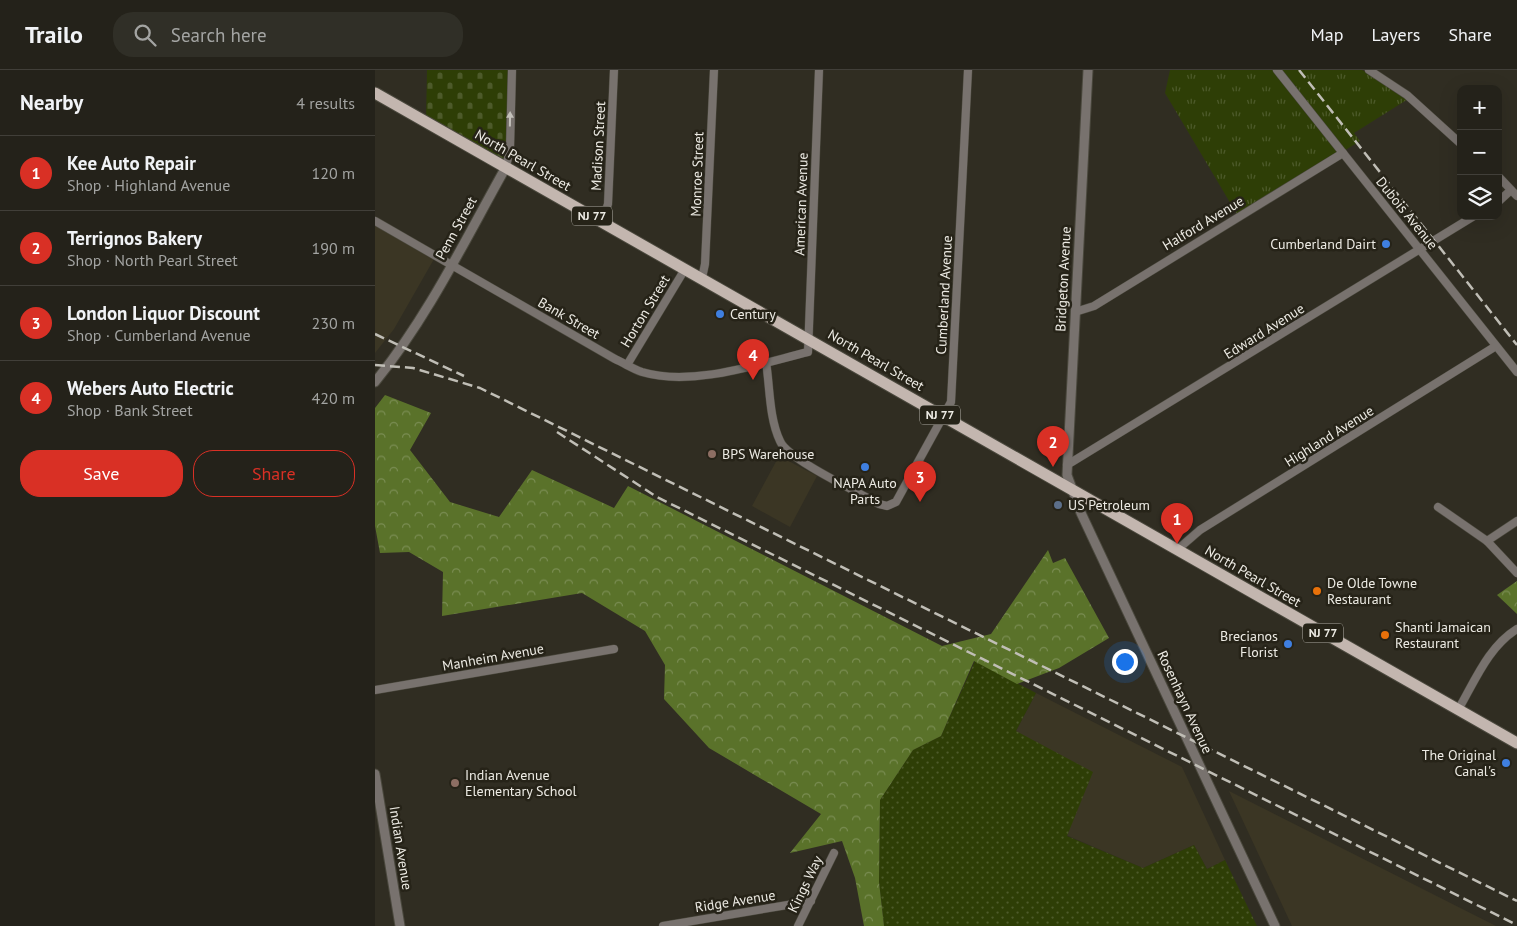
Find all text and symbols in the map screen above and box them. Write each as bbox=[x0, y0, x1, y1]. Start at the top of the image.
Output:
search box bbox=[113, 12, 463, 57]
text: Trailo bbox=[25, 19, 83, 50]
icon: search bbox=[131, 21, 159, 49]
text: Search here bbox=[171, 23, 267, 47]
text: Map bbox=[1311, 23, 1343, 46]
text: Layers bbox=[1371, 23, 1420, 46]
text: Share bbox=[1448, 23, 1492, 46]
map controls bbox=[1457, 85, 1502, 220]
button: + bbox=[1457, 85, 1502, 130]
text: Nearby bbox=[20, 89, 83, 116]
text: 4 results bbox=[296, 93, 355, 113]
street label: Madison Street bbox=[587, 100, 609, 191]
one-way arrow bbox=[506, 111, 514, 127]
street label: North Pearl Street bbox=[472, 125, 574, 195]
button: − bbox=[1457, 130, 1502, 175]
street label: Monroe Street bbox=[687, 131, 707, 217]
text: Kee Auto Repair bbox=[67, 151, 196, 175]
street label: American Avenue bbox=[790, 152, 812, 256]
text: 1 bbox=[31, 163, 41, 183]
text: 120 m bbox=[312, 163, 355, 183]
street label: Dubois Avenue bbox=[1372, 173, 1442, 253]
text: Shop · Highland Avenue bbox=[67, 175, 230, 195]
button: layers bbox=[1457, 175, 1502, 220]
street label: Halford Avenue bbox=[1159, 192, 1247, 254]
street label: Penn Street bbox=[431, 193, 481, 263]
road number: NJ 77 bbox=[572, 206, 612, 226]
text: Terrignos Bakery bbox=[67, 226, 202, 250]
street label: Bridgeton Avenue bbox=[1051, 226, 1075, 332]
street label: Cumberland Avenue bbox=[932, 235, 956, 355]
place label: Cumberland Dairt bbox=[1270, 235, 1376, 253]
text: 2 bbox=[31, 238, 41, 258]
text: 190 m bbox=[312, 238, 355, 258]
marker: Cumberland Dairt bbox=[1380, 238, 1392, 250]
text: Shop · North Pearl Street bbox=[67, 250, 238, 270]
street label: Horton Street bbox=[616, 271, 674, 350]
street label: Bank Street bbox=[535, 293, 603, 343]
street label: Edward Avenue bbox=[1220, 299, 1308, 363]
text: London Liquor Discount bbox=[67, 301, 260, 325]
place label: Century bbox=[730, 305, 776, 323]
marker: Century bbox=[714, 308, 726, 320]
text: 3 bbox=[31, 313, 41, 333]
text: 230 m bbox=[312, 313, 355, 333]
text: Shop · Cumberland Avenue bbox=[67, 325, 251, 345]
street label: North Pearl Street bbox=[825, 325, 927, 395]
pin: 4 bbox=[737, 339, 769, 380]
text: Webers Auto Electric bbox=[67, 376, 234, 400]
text: 4 bbox=[31, 388, 41, 408]
text: 420 m bbox=[312, 388, 355, 408]
text: Shop · Bank Street bbox=[67, 400, 193, 420]
street label: Highland Avenue bbox=[1281, 401, 1377, 471]
road number: NJ 77 bbox=[920, 406, 960, 424]
pin: 2 bbox=[1037, 426, 1069, 467]
place label: BPS Warehouse bbox=[722, 445, 814, 463]
marker: BPS Warehouse bbox=[706, 448, 718, 460]
button: Save bbox=[20, 450, 183, 497]
button: Share bbox=[193, 450, 355, 497]
marker: NAPA Auto Parts bbox=[859, 461, 871, 473]
pin: 3 bbox=[904, 461, 936, 502]
place label: NAPA Auto Parts bbox=[833, 474, 897, 508]
place label: US Petroleum bbox=[1068, 496, 1150, 514]
marker: US Petroleum bbox=[1052, 499, 1064, 511]
pin: 1 bbox=[1161, 503, 1193, 544]
street label: North Pearl Street bbox=[1202, 541, 1304, 611]
place label: De Olde Towne Restaurant bbox=[1327, 574, 1417, 608]
marker: De Olde Towne Restaurant bbox=[1311, 585, 1323, 597]
place label: Shanti Jamaican Restaurant bbox=[1395, 618, 1491, 652]
road number: NJ 77 bbox=[1303, 624, 1343, 642]
place label: Brecianos Florist bbox=[1220, 627, 1278, 661]
marker: Shanti Jamaican Restaurant bbox=[1379, 629, 1391, 641]
marker: Brecianos Florist bbox=[1282, 638, 1294, 650]
street label: Manheim Avenue bbox=[441, 639, 545, 675]
street label: Rosenhayn Avenue bbox=[1153, 648, 1217, 756]
your location bbox=[1112, 649, 1138, 675]
place label: The Original Canal's bbox=[1422, 746, 1496, 780]
marker: The Original Canal's bbox=[1500, 757, 1512, 769]
place label: Indian Avenue Elementary School bbox=[465, 766, 577, 800]
marker: Indian Avenue Elementary School bbox=[449, 777, 461, 789]
street label: Indian Avenue bbox=[385, 805, 417, 891]
street label: Kings Way bbox=[783, 852, 827, 916]
street label: Ridge Avenue bbox=[693, 886, 777, 916]

